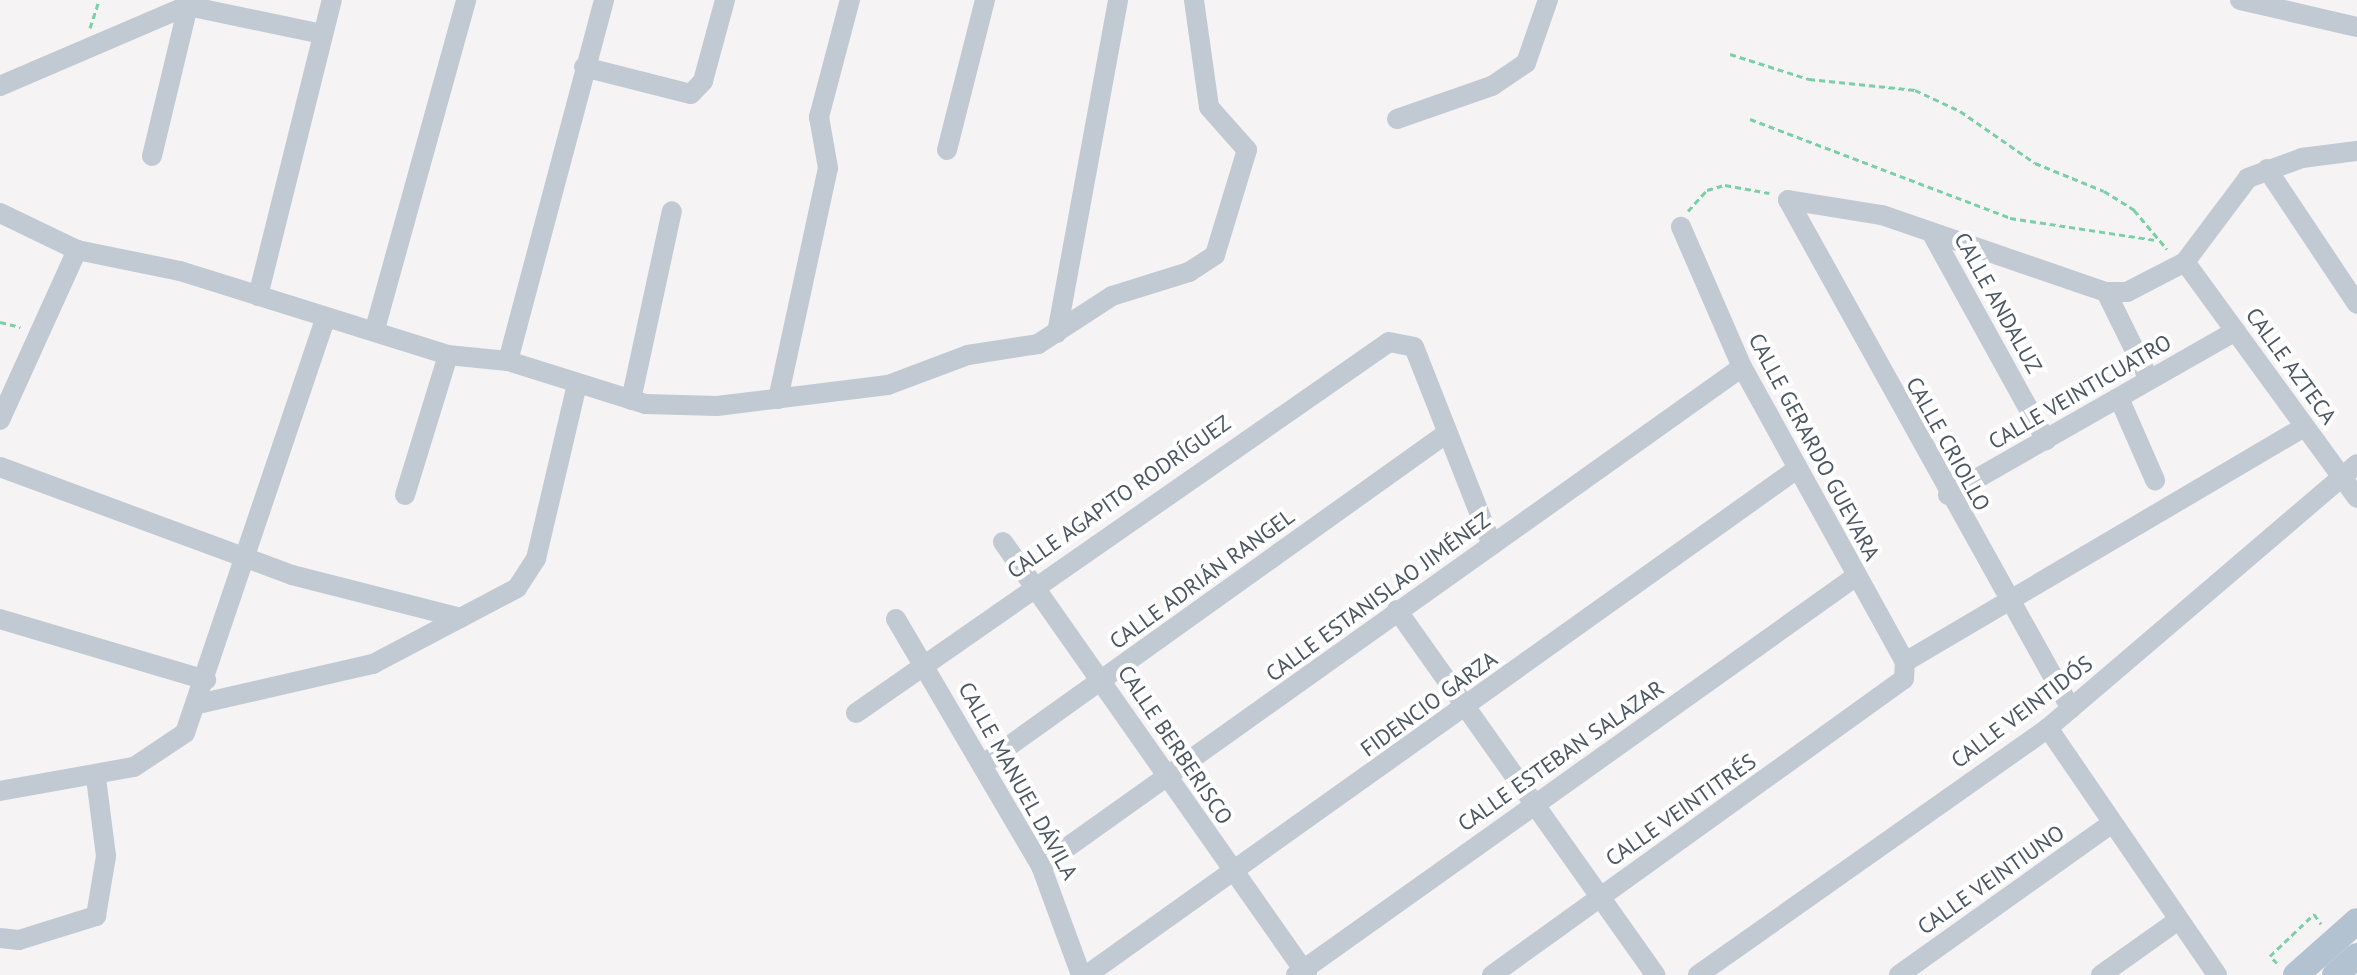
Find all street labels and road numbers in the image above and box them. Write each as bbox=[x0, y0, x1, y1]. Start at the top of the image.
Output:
street label: CALLE ANDALUZ bbox=[1948, 228, 2048, 378]
street label: CALLE AZTECA bbox=[2240, 302, 2342, 430]
street label: CALLE GERARDO GUEVARA bbox=[1743, 329, 1885, 565]
street label: CALLE VEINTICUATRO bbox=[1984, 329, 2176, 455]
street label: CALLE CRIOLLO bbox=[1900, 373, 1996, 515]
street label: CALLE AGAPITO RODRÍGUEZ bbox=[1002, 410, 1236, 584]
street label: CALLE ADRIÁN RANGEL bbox=[1104, 503, 1300, 655]
street label: CALLE ESTANISLAO JIMÉNEZ bbox=[1261, 507, 1495, 687]
street label: FIDENCIO GARZA bbox=[1356, 646, 1502, 762]
street label: CALLE VEINTIDÓS bbox=[1946, 650, 2098, 774]
street label: CALLE BERBERISCO bbox=[1112, 661, 1238, 829]
street label: CALLE ESTEBAN SALAZAR bbox=[1453, 675, 1669, 837]
street label: CALLE MANUEL DÁVILA bbox=[952, 677, 1084, 885]
street label: CALLE VEINTITRÉS bbox=[1600, 748, 1762, 872]
street label: CALLE VEINTIUNO bbox=[1912, 819, 2070, 941]

